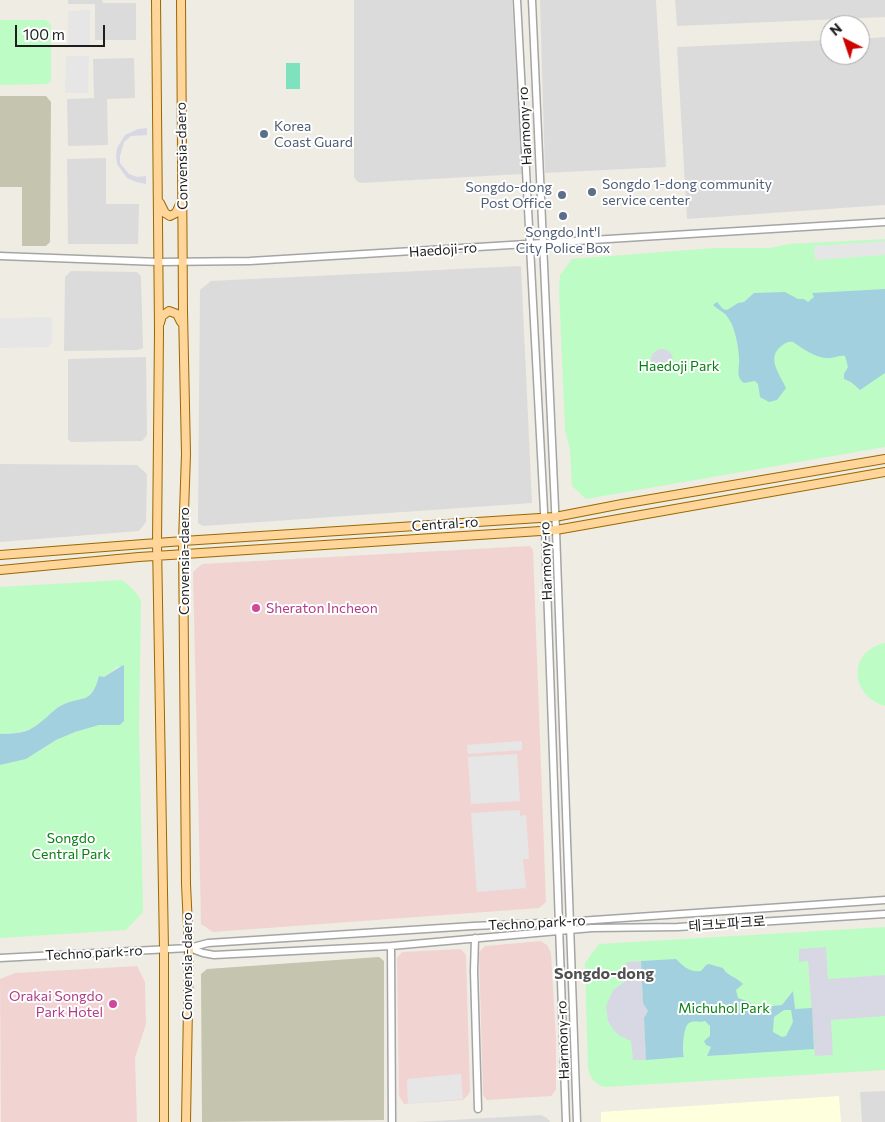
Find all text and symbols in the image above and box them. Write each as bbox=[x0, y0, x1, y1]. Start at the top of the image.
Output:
scale bar bbox=[18, 15, 108, 47]
north arrow bbox=[820, 15, 870, 65]
text: N bbox=[826, 19, 845, 39]
text: 100 m bbox=[23, 25, 65, 43]
street label: Harmony-ro bbox=[515, 86, 535, 166]
street label: Convensia-daero bbox=[173, 102, 191, 210]
place label: Korea Coast Guard bbox=[274, 118, 353, 150]
marker: Korea Coast Guard bbox=[258, 128, 270, 140]
place label: Songdo 1-dong community service center bbox=[602, 176, 772, 208]
place label: Songdo-dong Post Office bbox=[465, 179, 552, 212]
marker: Songdo 1-dong community service center bbox=[586, 186, 598, 198]
marker: Songdo-dong Post Office bbox=[556, 189, 568, 201]
marker: Songdo Int'l City Police Box bbox=[557, 210, 569, 222]
place label: Songdo Int'l City Police Box bbox=[516, 224, 610, 256]
street label: Haedoji-ro bbox=[408, 239, 478, 261]
park label: Haedoji Park bbox=[639, 358, 719, 374]
street label: Convensia-daero bbox=[176, 507, 192, 615]
street label: Central-ro bbox=[411, 513, 479, 535]
street label: Harmony-ro bbox=[536, 521, 556, 601]
place label: Sheraton Incheon bbox=[266, 600, 378, 616]
marker: Sheraton Incheon bbox=[250, 602, 262, 614]
park label: Songdo Central Park bbox=[31, 830, 111, 862]
street label: Convensia-daero bbox=[179, 912, 195, 1020]
street label: Techno park-ro bbox=[488, 912, 586, 934]
street label: 테크노파크로 bbox=[688, 913, 766, 935]
street label: Techno park-ro bbox=[45, 942, 143, 964]
district label: Songdo-dong bbox=[554, 964, 654, 984]
place label: Orakai Songdo Park Hotel bbox=[9, 988, 103, 1020]
marker: Orakai Songdo Park Hotel bbox=[107, 998, 119, 1010]
street label: Harmony-ro bbox=[553, 1000, 573, 1080]
park label: Michuhol Park bbox=[678, 1000, 770, 1016]

